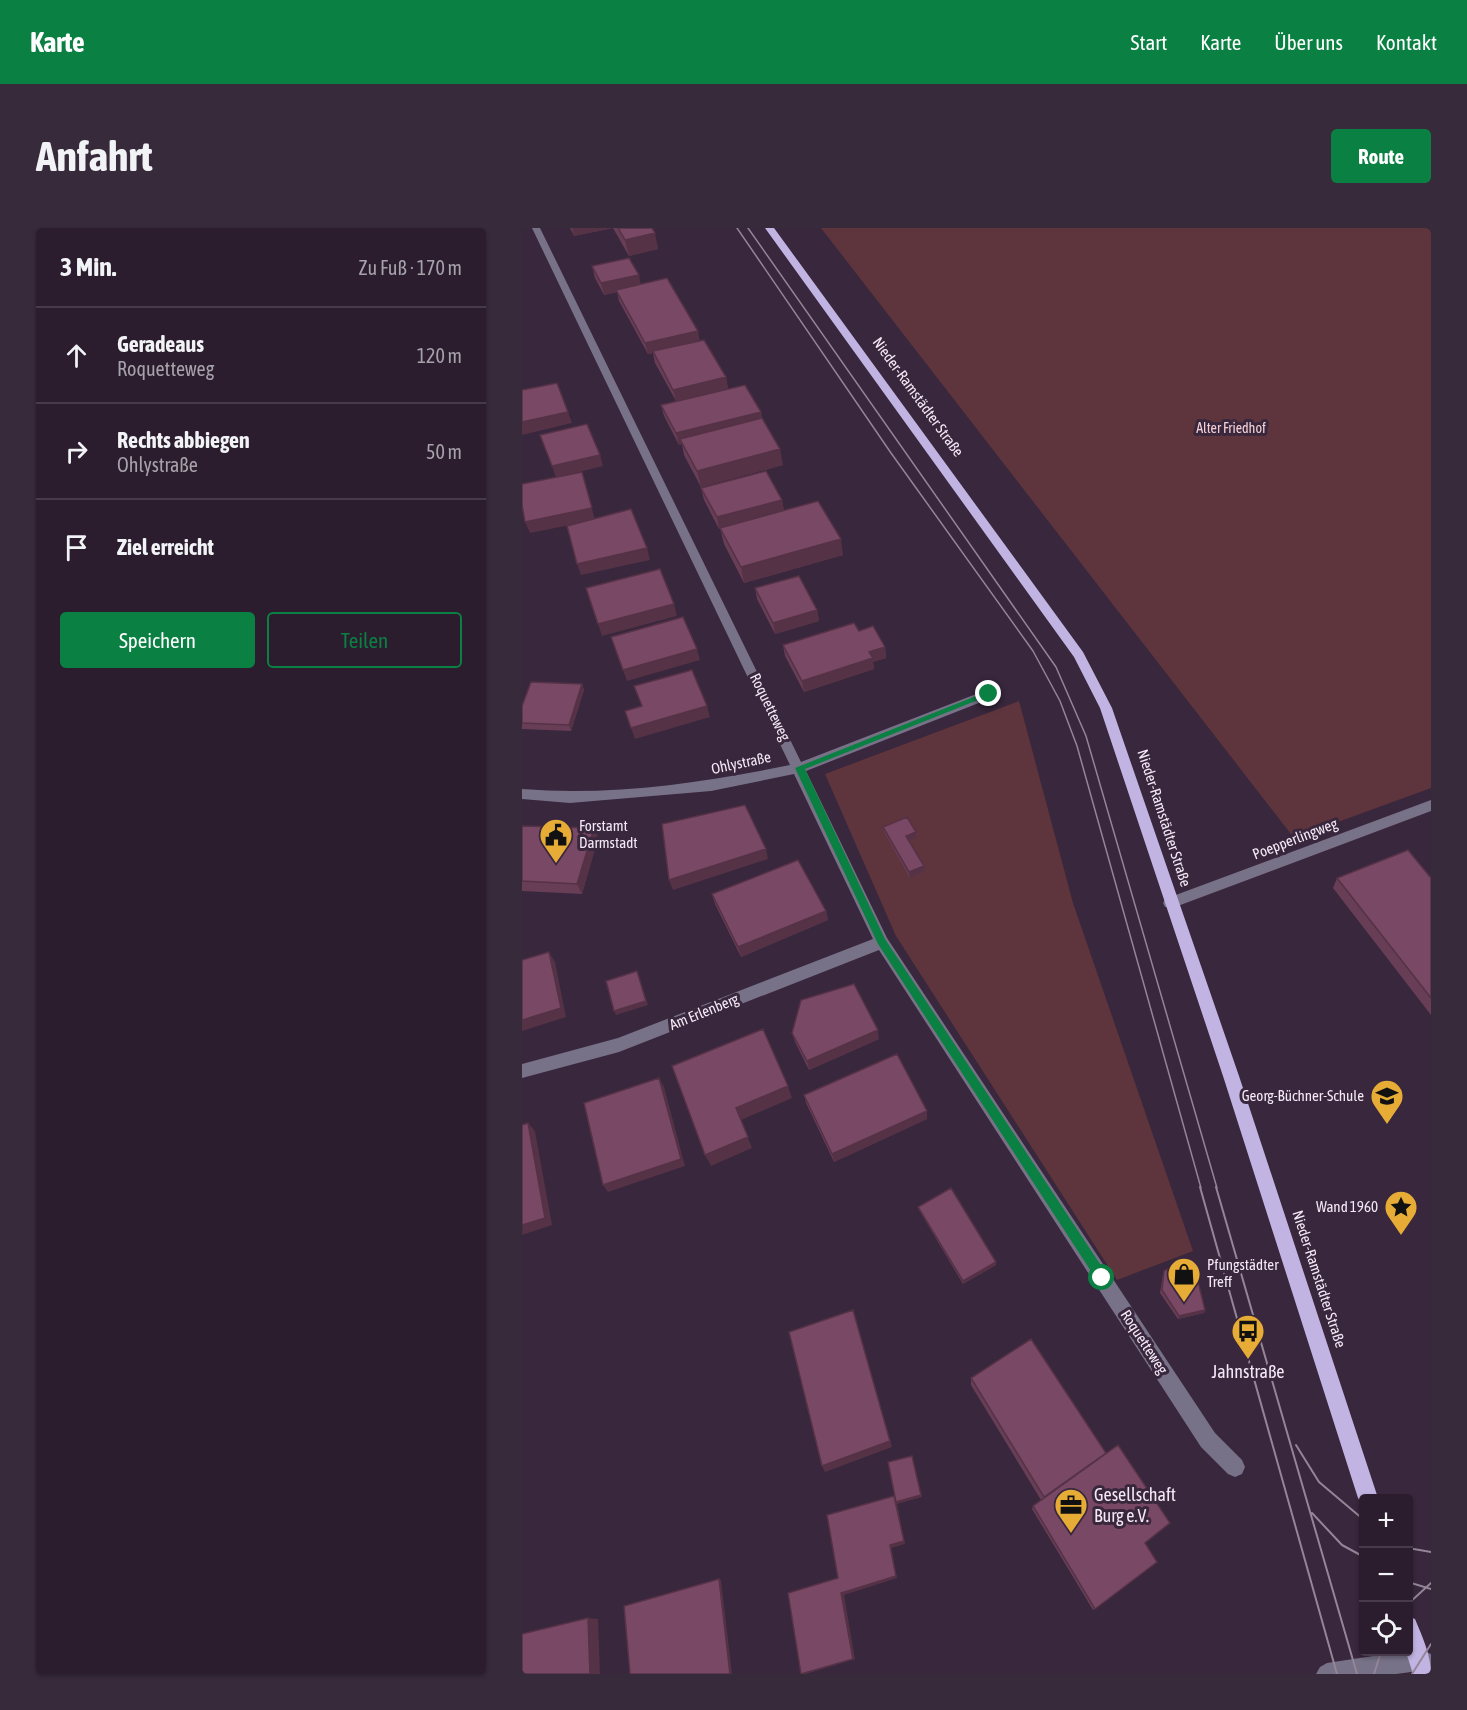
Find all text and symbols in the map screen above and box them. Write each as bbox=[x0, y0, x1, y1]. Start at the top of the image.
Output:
text: Karte bbox=[30, 26, 85, 58]
text: Start bbox=[1131, 30, 1167, 54]
text: Karte bbox=[1200, 30, 1241, 54]
text: Über uns bbox=[1274, 30, 1343, 54]
text: Kontakt bbox=[1376, 30, 1437, 54]
button: Route bbox=[1331, 129, 1431, 183]
text: Anfahrt bbox=[36, 132, 153, 180]
text: 3 Min. bbox=[60, 252, 116, 282]
text: Zu Fuß · 170 m bbox=[359, 256, 462, 279]
text: Geradeaus bbox=[117, 331, 204, 357]
street label: Nieder-Ramstädter Straße bbox=[869, 334, 967, 460]
icon: ahead bbox=[60, 339, 93, 372]
text: 120 m bbox=[417, 344, 462, 367]
text: Roquetteweg bbox=[117, 357, 214, 380]
park label: Alter Friedhof bbox=[1196, 420, 1266, 436]
text: Rechts abbiegen bbox=[117, 427, 250, 453]
icon: right bbox=[60, 435, 93, 468]
text: 50 m bbox=[426, 440, 462, 463]
text: Ohlystraße bbox=[117, 453, 198, 476]
icon: arrive bbox=[60, 531, 93, 564]
text: Ziel erreicht bbox=[117, 534, 214, 560]
button: Speichern bbox=[60, 612, 255, 668]
button: Teilen bbox=[267, 612, 462, 668]
street label: Roquetteweg bbox=[747, 670, 794, 744]
route end bbox=[975, 680, 1001, 706]
street label: Nieder-Ramstädter Straße bbox=[1134, 747, 1195, 889]
street label: Ohlystraße bbox=[709, 748, 772, 777]
street label: Poepperlingweg bbox=[1250, 814, 1340, 863]
public building icon: Forstamt Darmstadt bbox=[538, 817, 574, 864]
place label: Forstamt Darmstadt bbox=[579, 817, 638, 851]
street label: Am Erlenberg bbox=[667, 990, 741, 1033]
school or university icon: Georg-Büchner-Schule bbox=[1369, 1078, 1405, 1125]
place label: Georg-Büchner-Schule bbox=[1242, 1087, 1364, 1104]
place icon: Wand 1960 bbox=[1383, 1189, 1419, 1236]
place label: Wand 1960 bbox=[1316, 1198, 1378, 1215]
street label: Nieder-Ramstädter Straße bbox=[1289, 1208, 1350, 1350]
shop icon: Pfungstädter Treff bbox=[1166, 1256, 1202, 1303]
place label: Pfungstädter Treff bbox=[1207, 1256, 1279, 1290]
route start bbox=[1088, 1264, 1114, 1290]
street label: Roquetteweg bbox=[1117, 1307, 1172, 1377]
bus stop icon: Jahnstraße bbox=[1230, 1313, 1266, 1360]
place label: Jahnstraße bbox=[1211, 1361, 1285, 1382]
place label: Gesellschaft Burg e.V. bbox=[1094, 1484, 1176, 1526]
office icon: Gesellschaft Burg e.V. bbox=[1053, 1487, 1089, 1534]
map controls bbox=[1359, 1494, 1413, 1656]
button: + bbox=[1359, 1494, 1413, 1548]
button: − bbox=[1359, 1548, 1413, 1602]
button: locate bbox=[1359, 1602, 1413, 1656]

